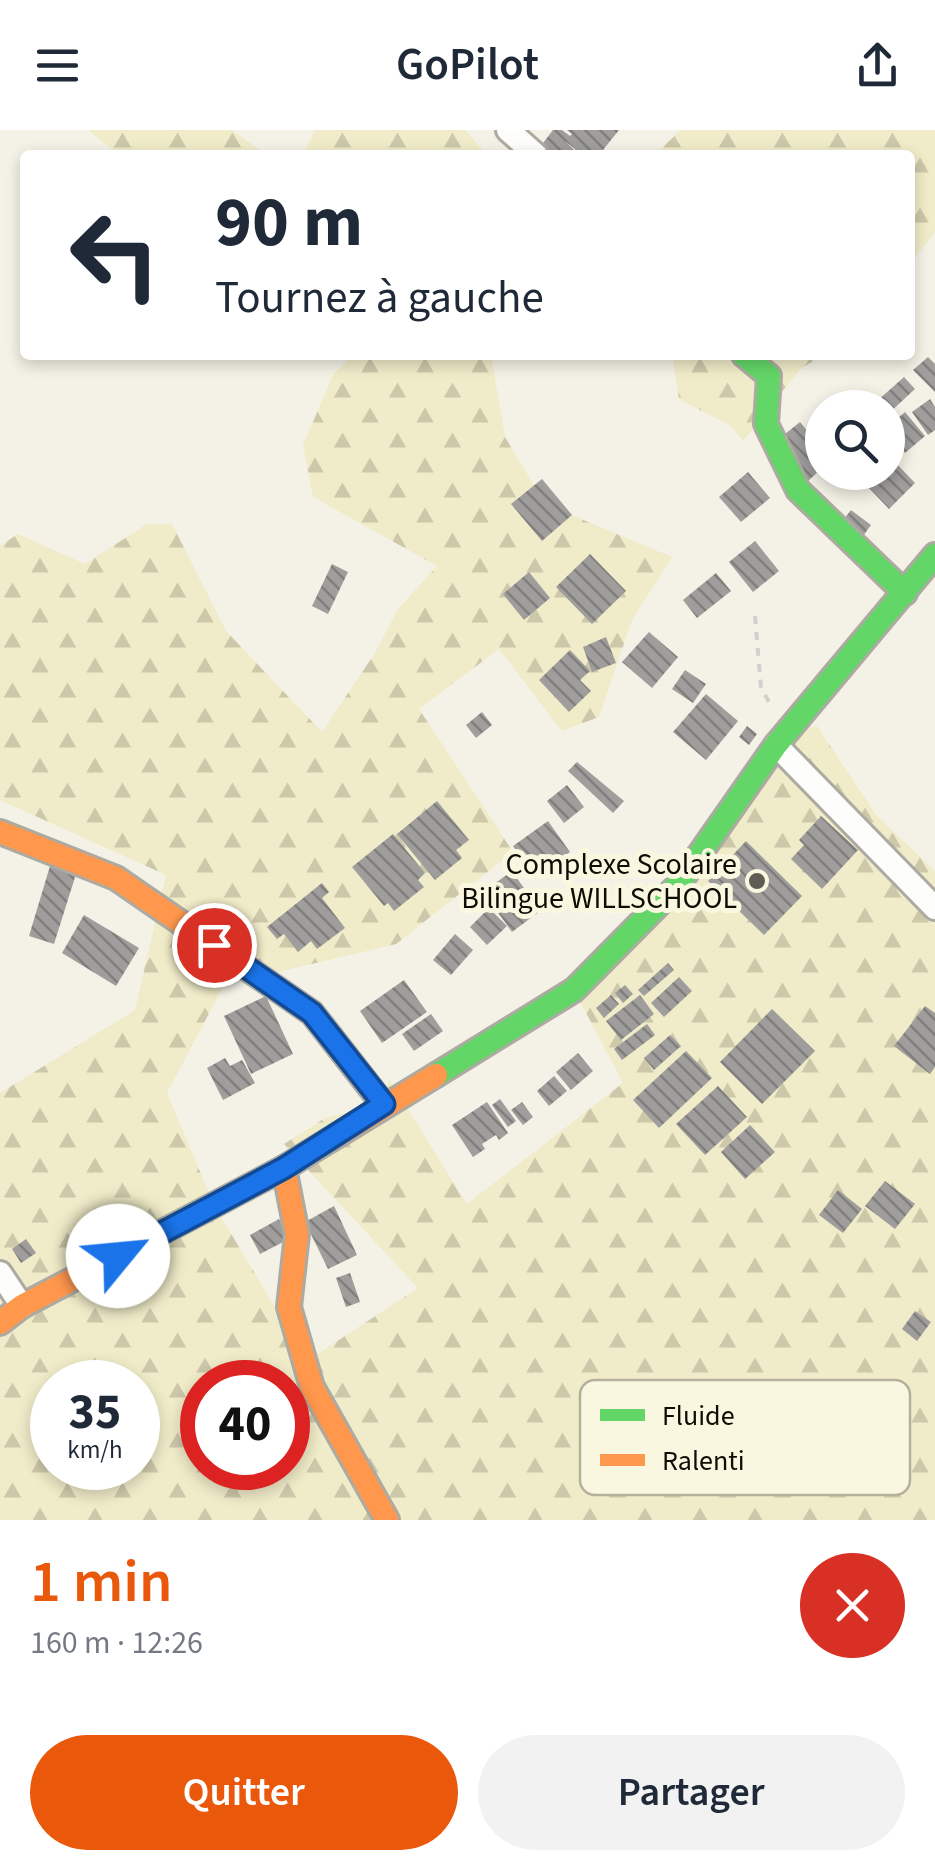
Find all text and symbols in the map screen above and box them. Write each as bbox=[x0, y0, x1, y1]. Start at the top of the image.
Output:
text: GoPilot bbox=[396, 33, 539, 97]
icon: menu bbox=[30, 38, 85, 93]
icon: share bbox=[850, 38, 905, 93]
text: 90 m bbox=[215, 173, 363, 273]
icon: left bbox=[50, 190, 180, 320]
text: Tournez à gauche bbox=[215, 266, 544, 330]
map controls bbox=[805, 390, 905, 490]
button: search bbox=[805, 390, 905, 490]
place label: Complexe Scolaire Bilingue WILLSCHOOL bbox=[461, 843, 737, 920]
marker: Complexe Scolaire Bilingue WILLSCHOOL bbox=[746, 870, 768, 892]
pin bbox=[172, 903, 257, 988]
icon: arrive bbox=[187, 918, 242, 973]
position arrow bbox=[66, 1204, 170, 1308]
speed limit sign: 40 bbox=[180, 1360, 310, 1490]
text: 35 bbox=[69, 1377, 121, 1448]
legend bbox=[580, 1380, 910, 1495]
text: Fluide bbox=[662, 1396, 735, 1436]
text: km/h bbox=[67, 1432, 123, 1468]
text: Ralenti bbox=[662, 1441, 745, 1481]
text: 1 min bbox=[30, 1540, 173, 1625]
button: close bbox=[800, 1553, 905, 1658]
text: 160 m · 12:26 bbox=[30, 1620, 203, 1666]
button: Quitter bbox=[30, 1735, 458, 1850]
button: Partager bbox=[478, 1735, 905, 1850]

